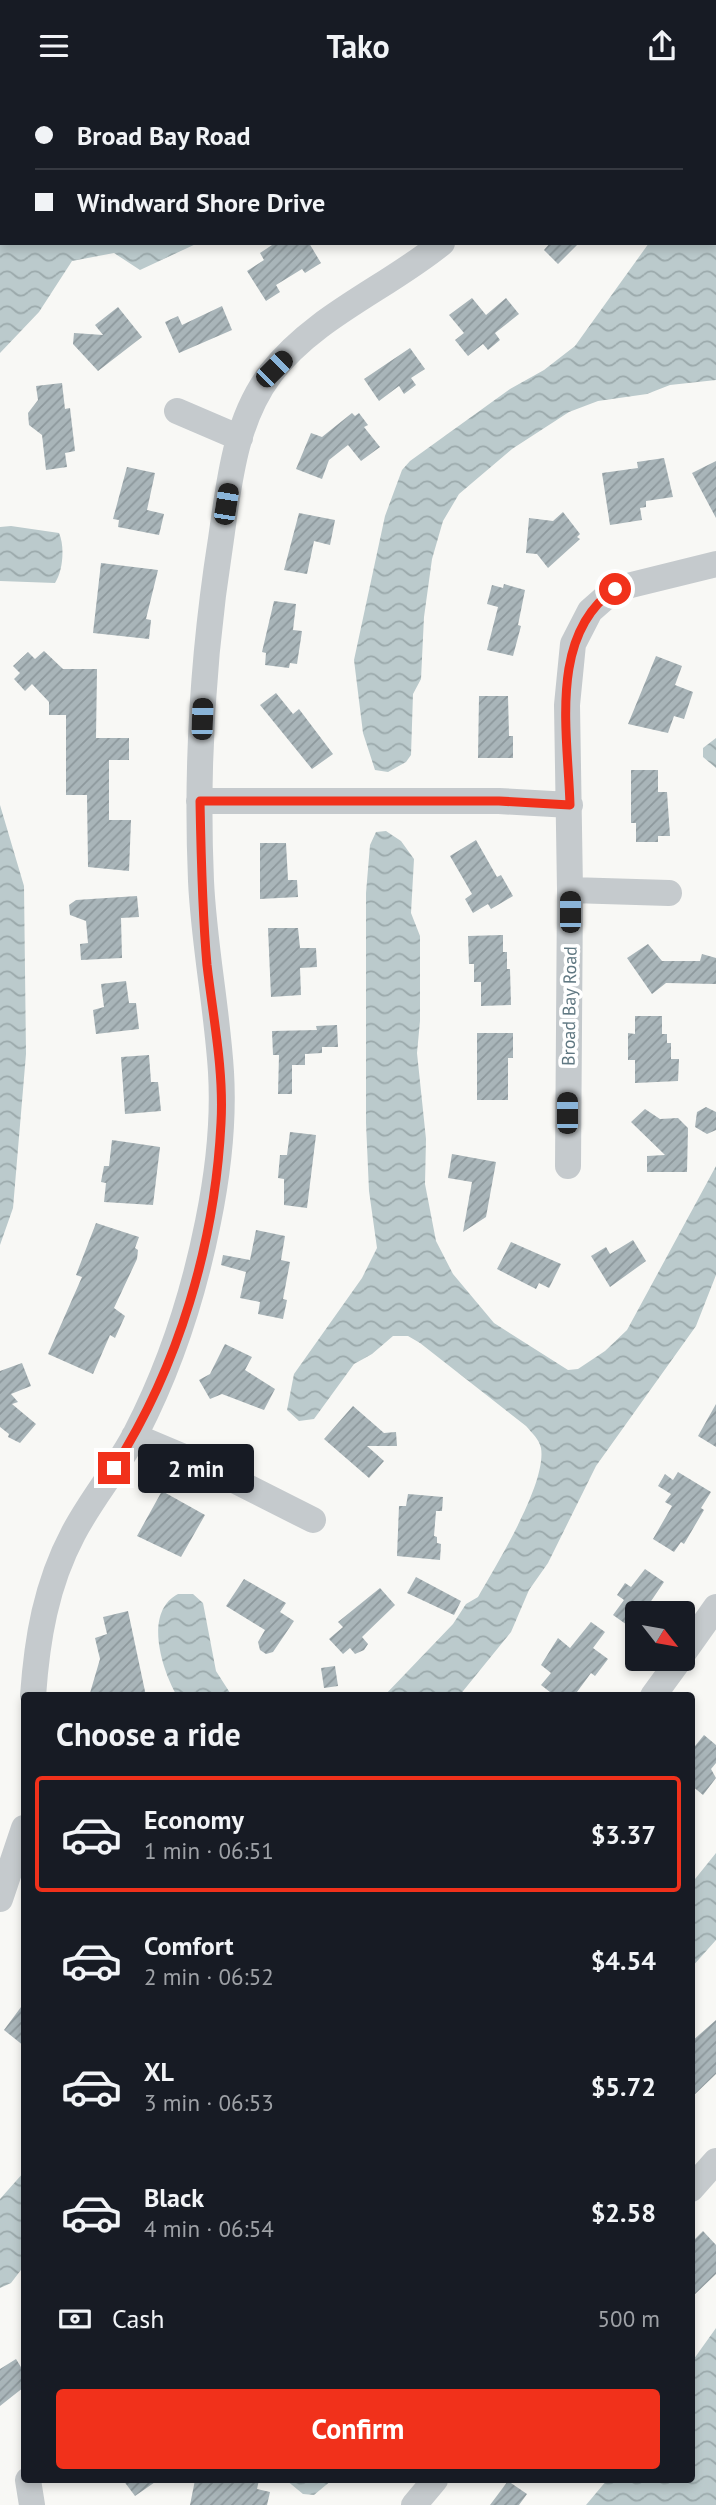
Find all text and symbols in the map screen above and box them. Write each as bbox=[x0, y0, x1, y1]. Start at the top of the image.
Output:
text: Tako bbox=[326, 25, 390, 67]
icon: menu bbox=[35, 27, 73, 65]
icon: share bbox=[643, 27, 681, 65]
text: Broad Bay Road bbox=[77, 119, 251, 152]
text: Windward Shore Drive bbox=[77, 186, 325, 219]
car bbox=[252, 347, 297, 391]
car bbox=[213, 482, 240, 526]
route start bbox=[599, 573, 631, 605]
car bbox=[191, 698, 214, 740]
car bbox=[560, 891, 581, 933]
street label: Broad Bay Road bbox=[556, 946, 582, 1066]
car bbox=[557, 1092, 578, 1134]
callout: 2 min bbox=[138, 1443, 254, 1493]
route end bbox=[98, 1452, 130, 1484]
text: 2 min bbox=[168, 1454, 224, 1483]
north arrow bbox=[625, 1601, 695, 1671]
map controls bbox=[625, 1601, 695, 1671]
text: Choose a ride bbox=[56, 1713, 241, 1755]
icon: car bbox=[60, 1803, 123, 1866]
text: Economy bbox=[144, 1803, 244, 1836]
text: $3.37 bbox=[591, 1818, 656, 1851]
text: 1 min · 06:51 bbox=[144, 1836, 274, 1865]
icon: car bbox=[60, 1929, 123, 1992]
text: Comfort bbox=[144, 1929, 234, 1962]
text: $4.54 bbox=[591, 1944, 656, 1977]
text: 2 min · 06:52 bbox=[144, 1962, 274, 1991]
icon: car bbox=[60, 2055, 123, 2118]
text: XL bbox=[144, 2055, 174, 2088]
text: $5.72 bbox=[591, 2070, 656, 2103]
text: 3 min · 06:53 bbox=[144, 2088, 274, 2117]
icon: car bbox=[60, 2181, 123, 2244]
text: Black bbox=[144, 2181, 204, 2214]
text: $2.58 bbox=[591, 2196, 656, 2229]
text: 4 min · 06:54 bbox=[144, 2214, 274, 2243]
icon: cash bbox=[56, 2300, 94, 2338]
text: Cash bbox=[112, 2302, 164, 2335]
text: 500 m bbox=[598, 2304, 660, 2333]
button: Confirm bbox=[56, 2389, 660, 2469]

